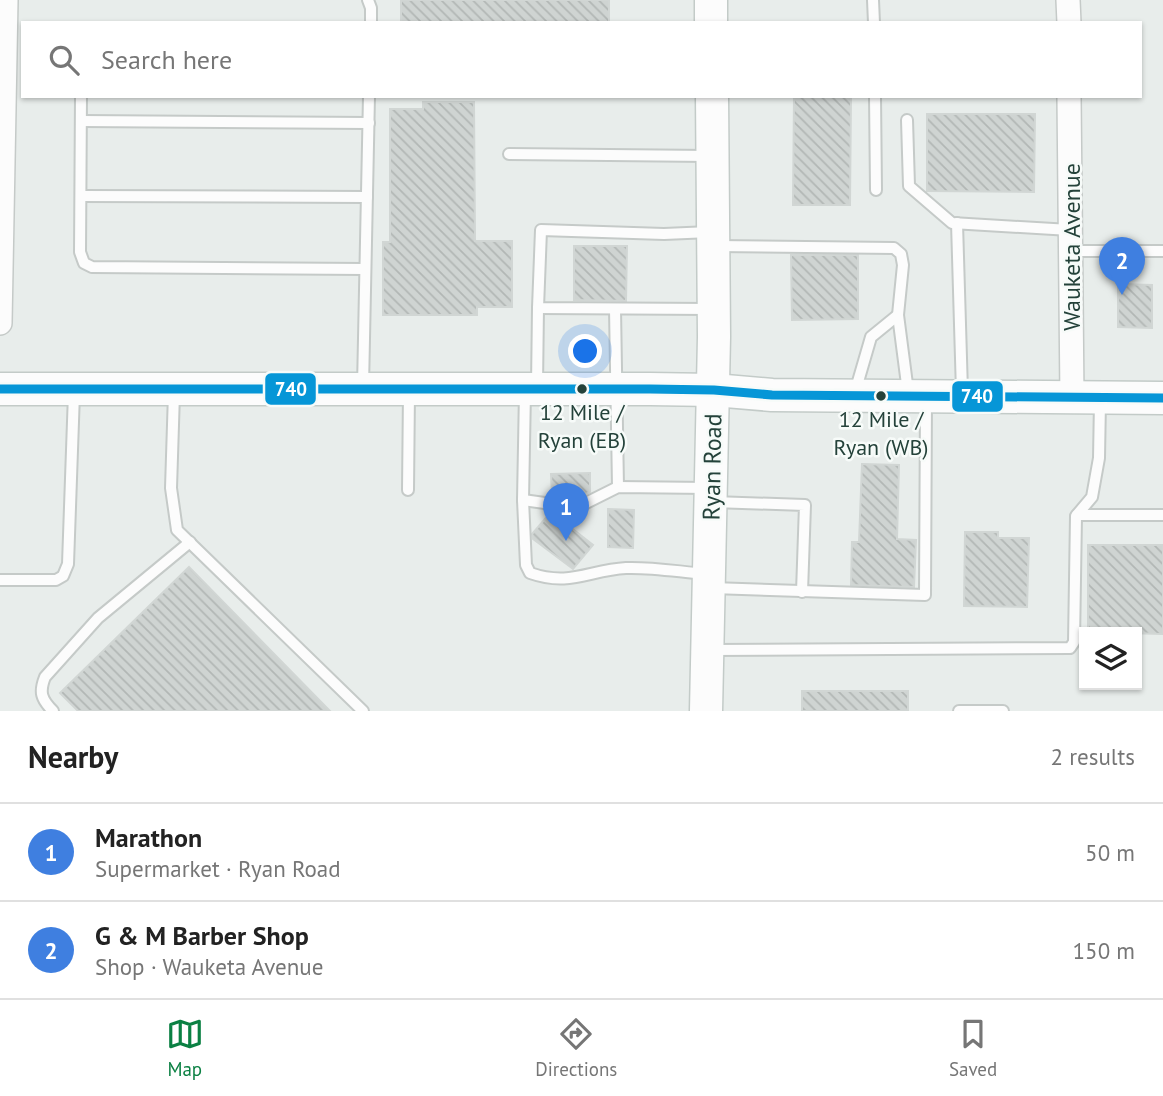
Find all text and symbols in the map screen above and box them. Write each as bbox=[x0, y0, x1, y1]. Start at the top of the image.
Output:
search box bbox=[21, 21, 1142, 98]
icon: search bbox=[45, 41, 83, 79]
text: Search here bbox=[101, 43, 232, 76]
street label: Wauketa Avenue bbox=[1056, 163, 1087, 331]
pin: 2 bbox=[1099, 237, 1145, 295]
your location bbox=[568, 334, 602, 368]
line badge: 740 bbox=[264, 372, 317, 406]
text: 740 bbox=[275, 377, 307, 401]
line badge: 740 bbox=[951, 380, 1004, 413]
marker: 12 Mile / Ryan (EB) bbox=[575, 382, 589, 396]
text: 740 bbox=[961, 384, 993, 408]
marker: 12 Mile / Ryan (WB) bbox=[874, 389, 888, 403]
place label: 12 Mile / Ryan (EB) bbox=[538, 398, 626, 454]
place label: 12 Mile / Ryan (WB) bbox=[834, 405, 928, 461]
street label: Ryan Road bbox=[696, 413, 728, 521]
pin: 1 bbox=[543, 483, 589, 541]
map controls bbox=[1079, 627, 1142, 690]
button: layers bbox=[1079, 627, 1142, 690]
text: Nearby bbox=[28, 737, 118, 776]
text: 2 results bbox=[1051, 742, 1135, 771]
text: Marathon bbox=[95, 821, 202, 854]
text: 1 bbox=[44, 838, 58, 867]
text: 50 m bbox=[1085, 838, 1135, 867]
text: Supermarket · Ryan Road bbox=[95, 854, 341, 883]
text: G & M Barber Shop bbox=[95, 919, 309, 952]
text: 2 bbox=[44, 936, 58, 965]
text: 150 m bbox=[1073, 936, 1135, 965]
text: Shop · Wauketa Avenue bbox=[95, 952, 323, 981]
tab: Map bbox=[166, 1015, 204, 1081]
tab: Directions bbox=[535, 1015, 617, 1081]
tab: Saved bbox=[949, 1015, 997, 1081]

